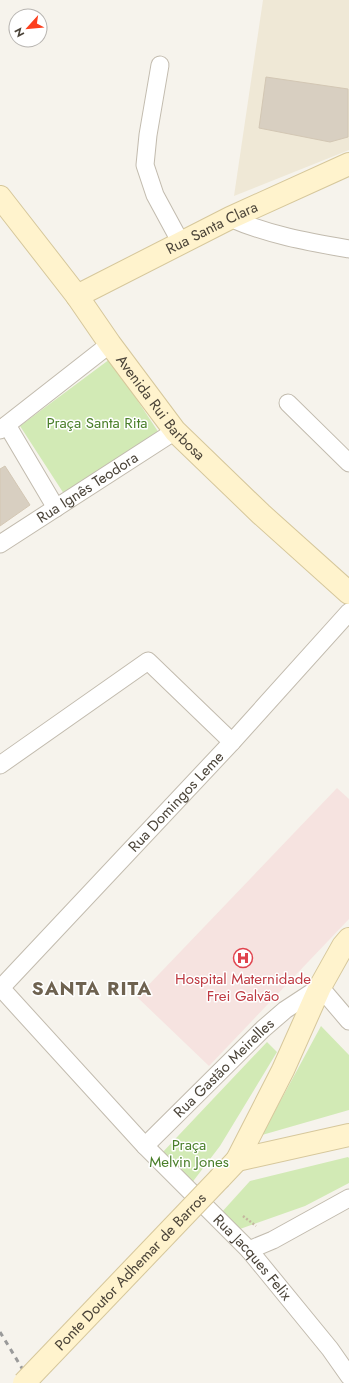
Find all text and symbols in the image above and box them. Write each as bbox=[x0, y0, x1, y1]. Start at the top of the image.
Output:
north arrow bbox=[8, 8, 48, 48]
text: N bbox=[10, 25, 28, 40]
street label: Rua Santa Clara bbox=[162, 196, 261, 260]
street label: Avenida Rui Barbosa bbox=[111, 350, 210, 465]
park label: Praça Santa Rita bbox=[47, 412, 147, 434]
street label: Rua Ignês Teodora bbox=[32, 447, 142, 529]
street label: Rua Domingos Leme bbox=[123, 746, 229, 857]
hospital icon: Hospital Maternidade Frei Galvão bbox=[232, 947, 254, 969]
place label: Hospital Maternidade Frei Galvão bbox=[175, 968, 311, 1007]
district label: SANTA RITA bbox=[32, 975, 152, 1002]
street label: Rua Gastão Meirelles bbox=[169, 1013, 279, 1123]
park label: Praça Melvin Jones bbox=[149, 1134, 229, 1173]
street label: Ponte Doutor Adhemar de Barros bbox=[50, 1188, 211, 1356]
street label: Rua Jacques Felix bbox=[208, 1209, 297, 1306]

